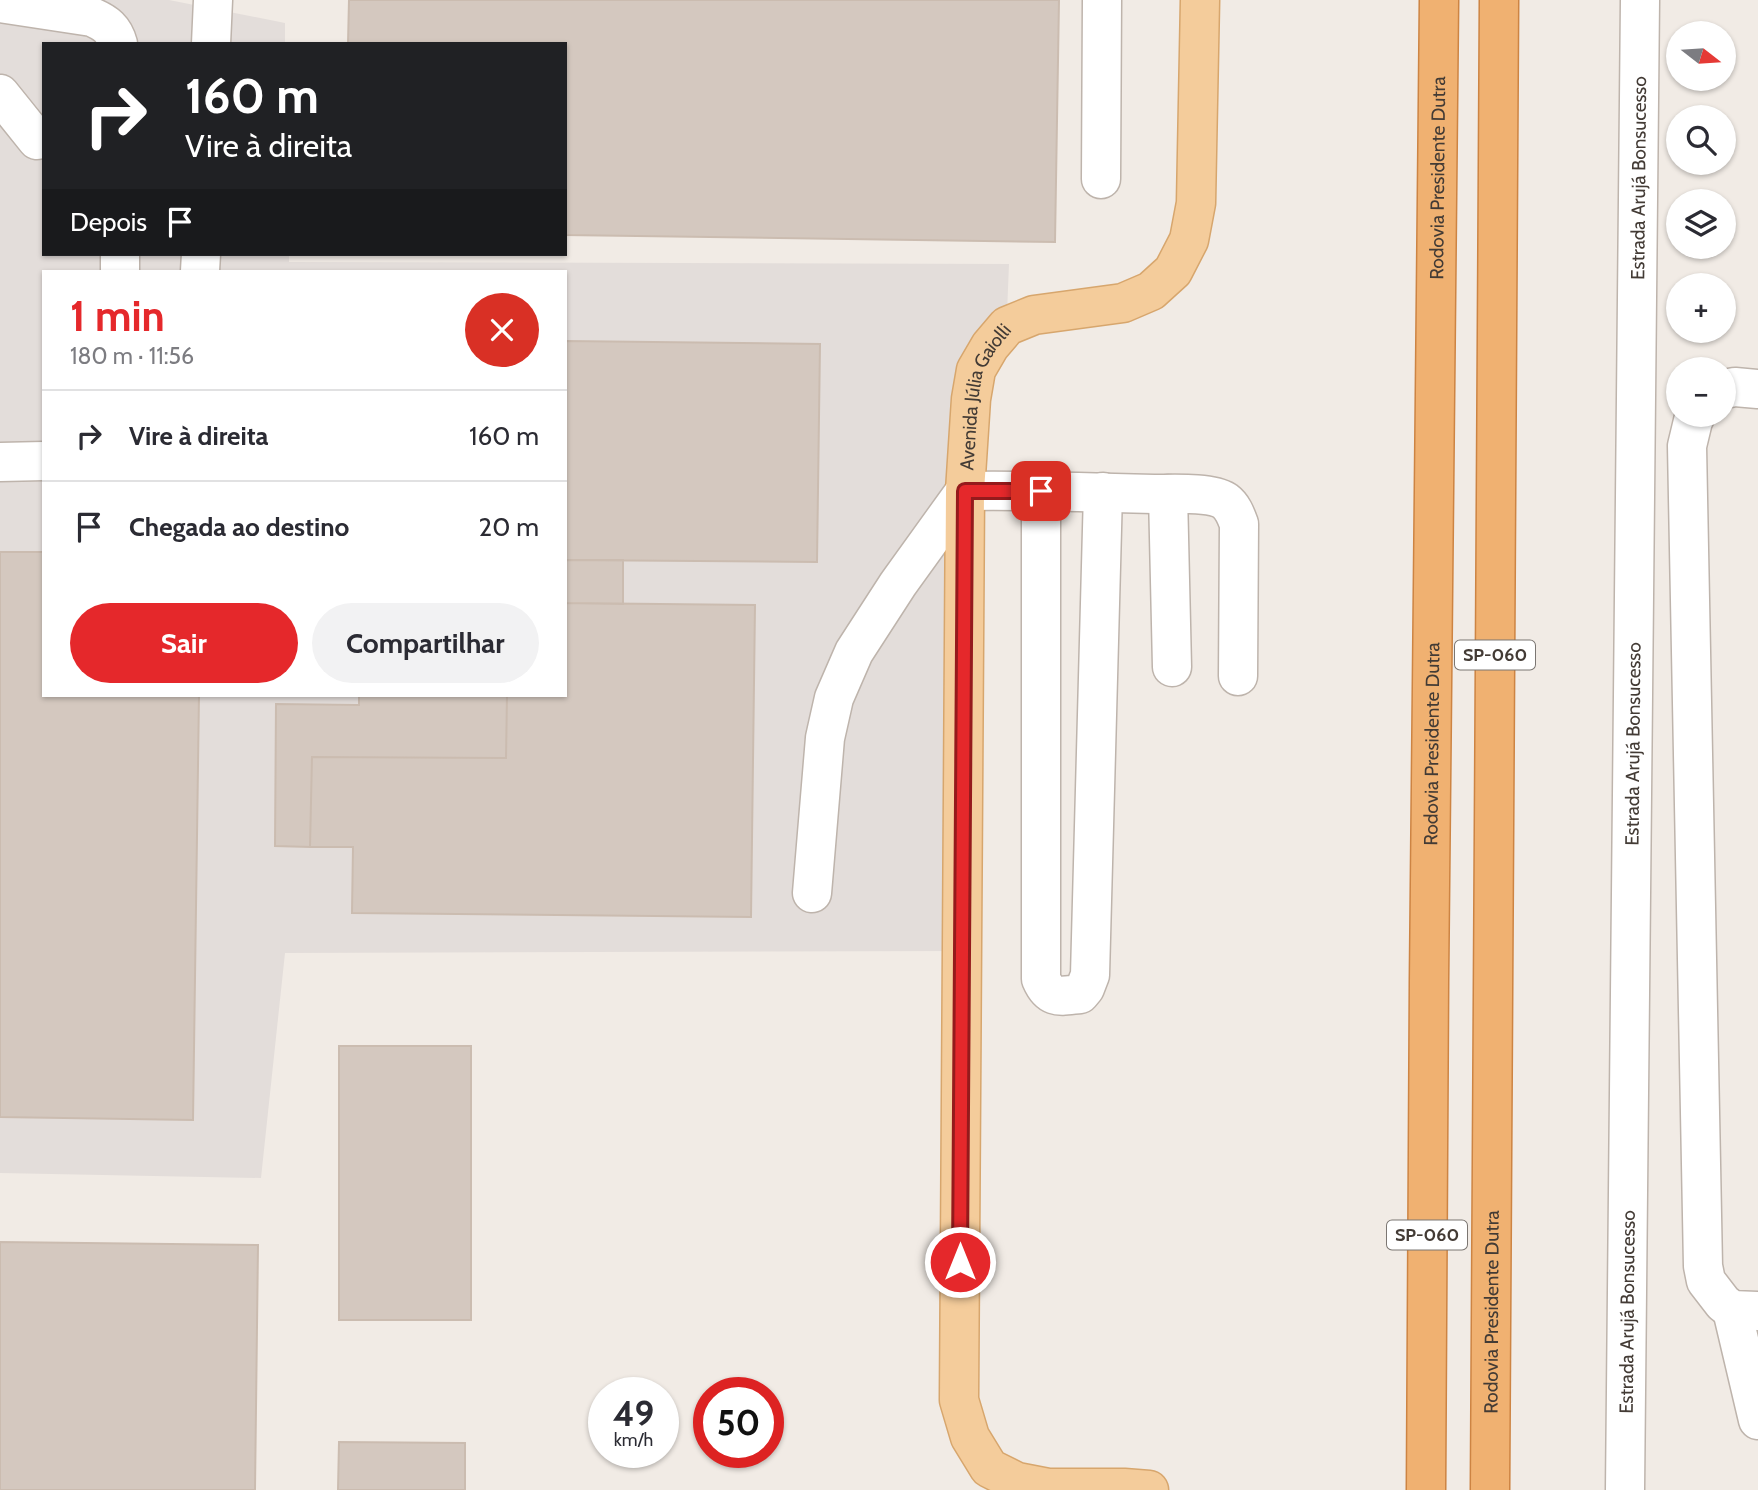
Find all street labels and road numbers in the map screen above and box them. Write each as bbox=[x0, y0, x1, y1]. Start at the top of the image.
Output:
street label: Rodovia Presidente Dutra bbox=[1425, 76, 1450, 280]
street label: Estrada Arujá Bonsucesso bbox=[1626, 76, 1651, 280]
street label: Avenida Júlia Gaiolli bbox=[955, 319, 1016, 471]
road number: SP-060 bbox=[1455, 640, 1535, 670]
street label: Rodovia Presidente Dutra bbox=[1419, 642, 1444, 846]
street label: Estrada Arujá Bonsucesso bbox=[1620, 642, 1645, 846]
street label: Rodovia Presidente Dutra bbox=[1479, 1210, 1503, 1414]
street label: Estrada Arujá Bonsucesso bbox=[1614, 1210, 1639, 1414]
road number: SP-060 bbox=[1387, 1220, 1467, 1250]

